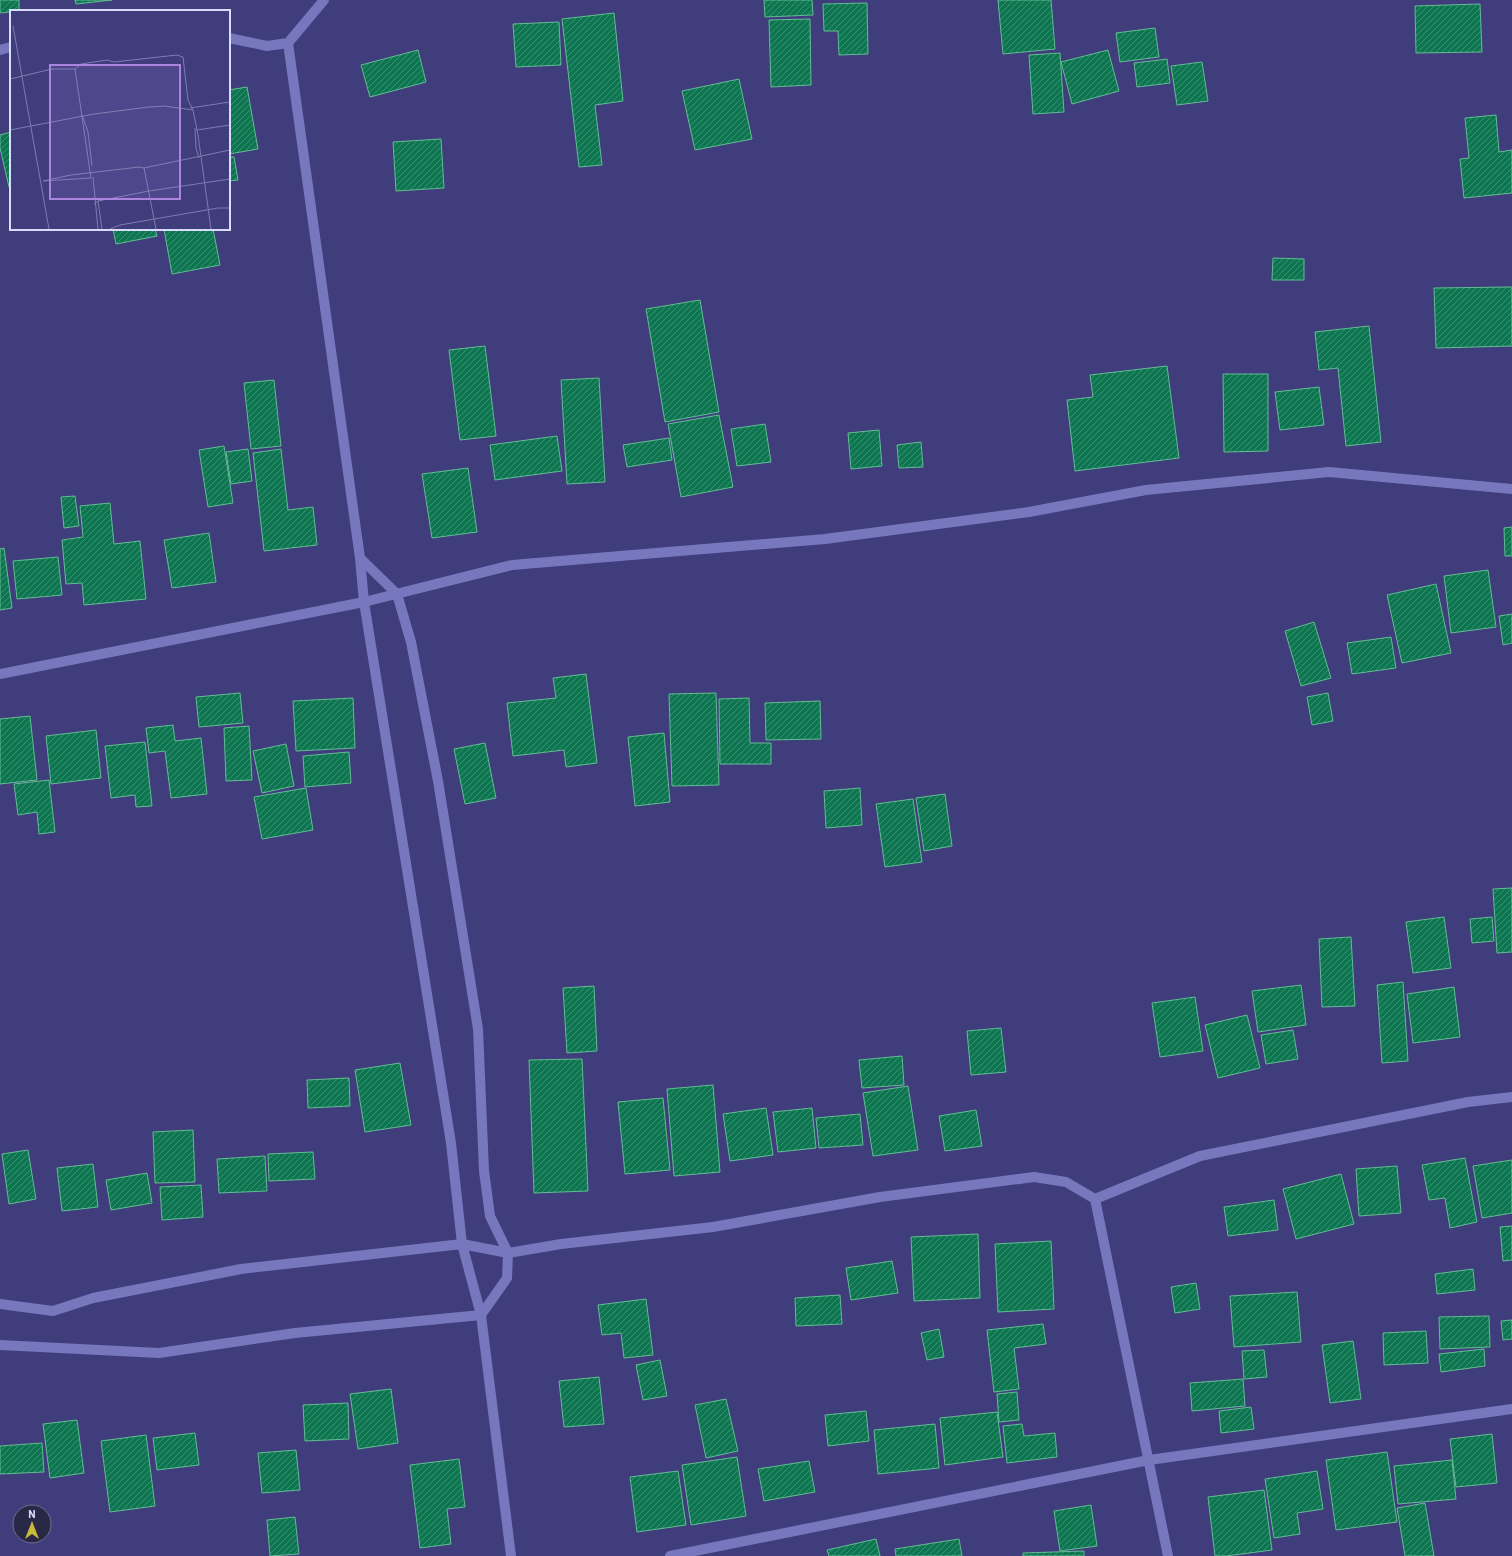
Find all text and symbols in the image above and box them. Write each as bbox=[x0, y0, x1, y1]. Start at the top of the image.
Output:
inset map bbox=[10, 10, 230, 230]
north arrow bbox=[12, 1504, 52, 1544]
text: N bbox=[28, 1507, 36, 1520]

